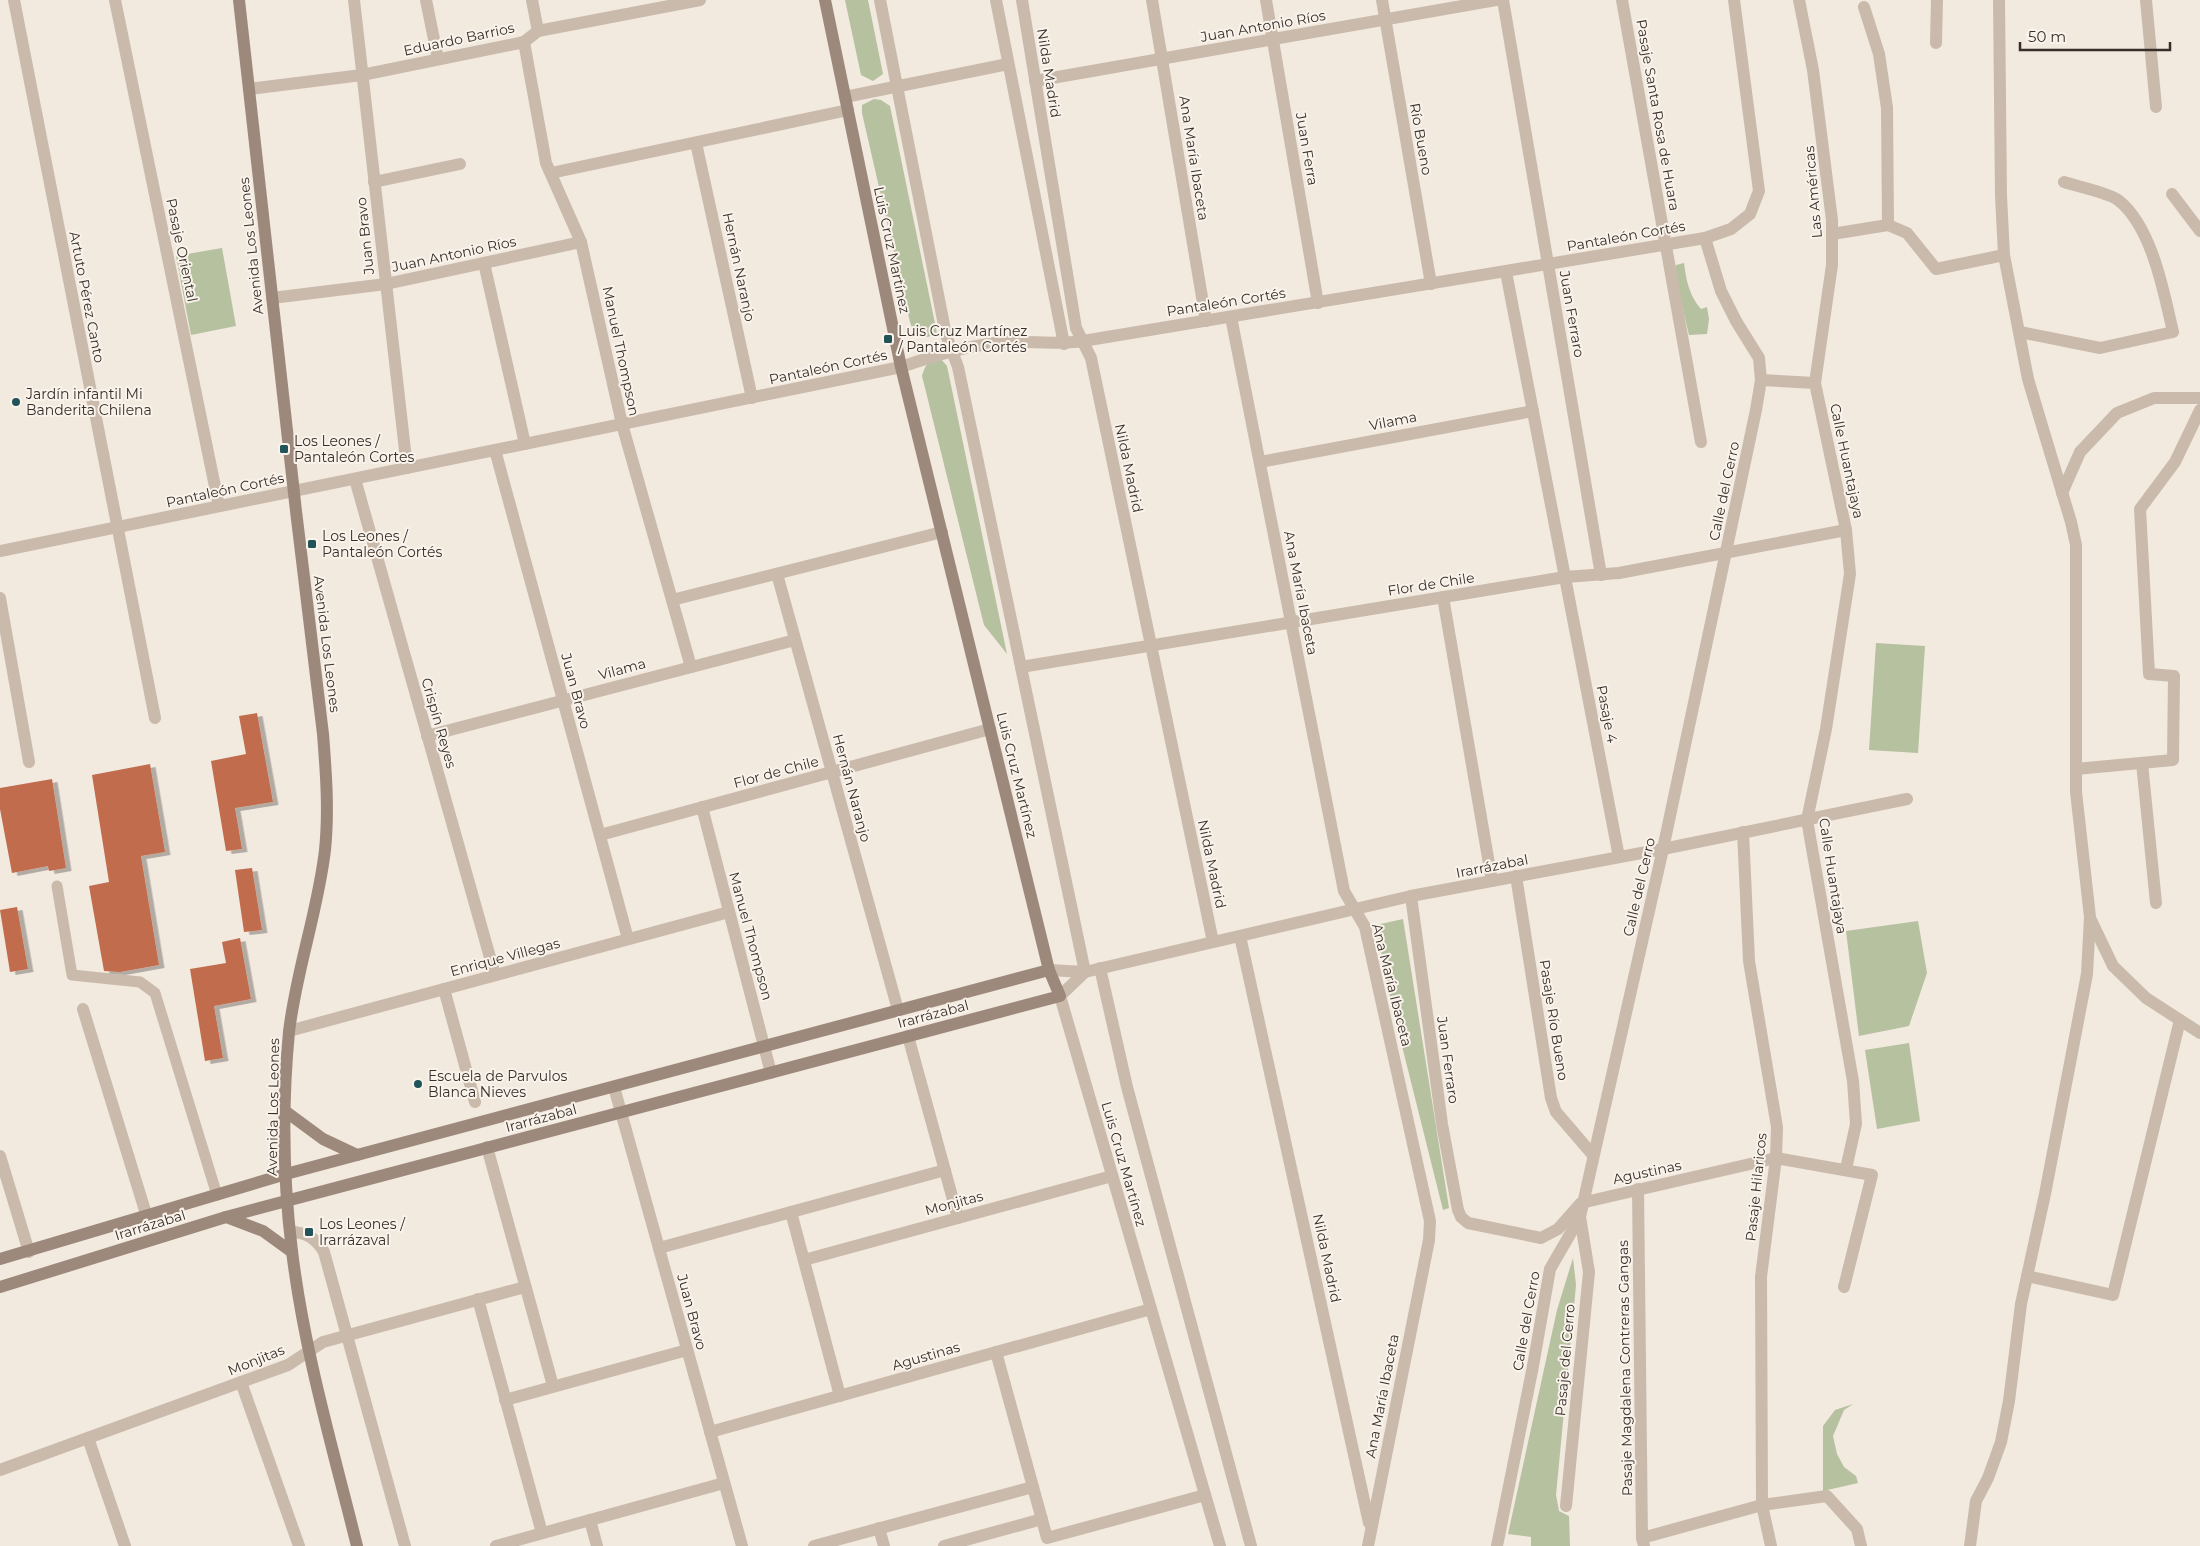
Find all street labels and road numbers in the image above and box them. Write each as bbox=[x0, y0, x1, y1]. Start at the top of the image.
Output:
street label: Juan Antonio Ríos bbox=[1198, 6, 1327, 46]
street label: Eduardo Barrios bbox=[402, 18, 516, 60]
street label: Pasaje Santa Rosa de Huara bbox=[1632, 18, 1684, 212]
street label: Nilda Madrid bbox=[1033, 27, 1065, 119]
street label: Ana María Ibaceta bbox=[1175, 94, 1213, 222]
street label: Río Bueno bbox=[1406, 101, 1436, 177]
street label: Juan Ferra bbox=[1292, 110, 1322, 187]
street label: Las Américas bbox=[1800, 145, 1826, 239]
street label: Avenida Los Leones bbox=[235, 176, 267, 315]
street label: Luis Cruz Martínez bbox=[870, 185, 914, 315]
street label: Juan Bravo bbox=[352, 196, 378, 277]
street label: Pasaje Oriental bbox=[162, 197, 202, 303]
street label: Hernán Naranjo bbox=[719, 211, 759, 323]
street label: Pantaleón Cortés bbox=[1565, 217, 1687, 255]
street label: Artuto Pérez Canto bbox=[65, 230, 109, 364]
street label: Juan Antonio Ríos bbox=[389, 232, 518, 276]
street label: Juan Ferraro bbox=[1555, 268, 1589, 359]
street label: Pantaleón Cortés bbox=[1165, 284, 1287, 320]
street label: Manuel Thompson bbox=[598, 285, 644, 417]
street label: Pantaleón Cortés bbox=[767, 346, 889, 388]
street label: Calle Huantajaya bbox=[1826, 402, 1868, 520]
street label: Vilama bbox=[1368, 408, 1418, 434]
street label: Nilda Madrid bbox=[1111, 422, 1147, 514]
street label: Calle del Cerro bbox=[1705, 440, 1743, 542]
street label: Pantaleón Cortés bbox=[164, 469, 286, 511]
street label: Ana María Ibaceta bbox=[1280, 529, 1322, 657]
street label: Flor de Chile bbox=[1386, 568, 1476, 600]
street label: Avenida Los Leones bbox=[310, 575, 344, 714]
street label: Juan Bravo bbox=[557, 650, 595, 731]
street label: Vilama bbox=[596, 654, 648, 684]
street label: Crispín Reyes bbox=[417, 676, 461, 771]
street label: Pasaje 4 bbox=[1593, 684, 1622, 745]
street label: Luis Cruz Martínez bbox=[993, 710, 1041, 840]
street label: Hernán Naranjo bbox=[829, 732, 875, 844]
street label: Flor de Chile bbox=[731, 752, 821, 792]
street label: Calle Huantajaya bbox=[1815, 817, 1851, 935]
street label: Nilda Madrid bbox=[1194, 818, 1230, 910]
street label: Calle del Cerro bbox=[1619, 836, 1659, 938]
street label: Irarrázabal bbox=[1454, 850, 1530, 882]
street label: Manuel Thompson bbox=[725, 870, 777, 1002]
street label: Ana María Ibaceta bbox=[1368, 922, 1416, 1048]
street label: Enrique Villegas bbox=[448, 934, 562, 980]
street label: Pasaje Río Bueno bbox=[1536, 958, 1572, 1082]
street label: Irarrázabal bbox=[895, 996, 971, 1032]
street label: Juan Ferraro bbox=[1433, 1014, 1463, 1105]
street label: Avenida Los Leones bbox=[263, 1038, 283, 1176]
street label: Luis Cruz Martínez bbox=[1098, 1099, 1150, 1229]
street label: Irarrázabal bbox=[503, 1100, 579, 1136]
street label: Pasaje Hilaricos bbox=[1741, 1132, 1771, 1242]
street label: Agustinas bbox=[1611, 1156, 1683, 1188]
street label: Monjitas bbox=[923, 1187, 985, 1219]
street label: Irarrázabal bbox=[112, 1206, 188, 1244]
street label: Nilda Madrid bbox=[1309, 1212, 1345, 1304]
street label: Pasaje Magdalena Contreras Gangas bbox=[1614, 1240, 1636, 1496]
street label: Calle del Cerro bbox=[1508, 1270, 1544, 1372]
street label: Juan Bravo bbox=[673, 1271, 711, 1352]
street label: Pasaje del Cerro bbox=[1551, 1303, 1579, 1417]
street label: Ana María Ibaceta bbox=[1361, 1332, 1403, 1460]
street label: Agustinas bbox=[890, 1338, 962, 1374]
street label: Monjitas bbox=[225, 1340, 287, 1380]

